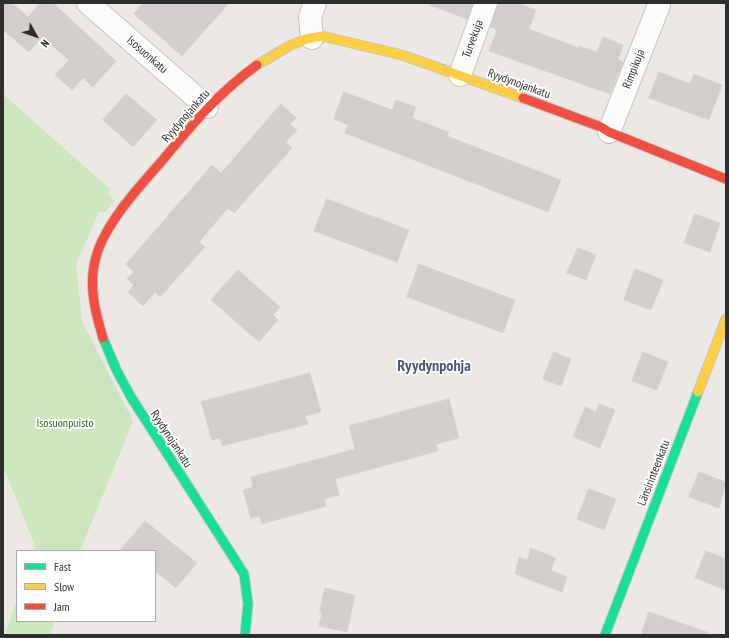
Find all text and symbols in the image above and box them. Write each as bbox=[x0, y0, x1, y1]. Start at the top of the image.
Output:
north arrow bbox=[16, 16, 56, 56]
street label: Turvekuja bbox=[459, 18, 487, 60]
street label: Isosuonkatu bbox=[124, 33, 170, 77]
text: N bbox=[38, 37, 52, 50]
street label: Rimpikuja bbox=[620, 47, 648, 91]
street label: Ryydynojankatu bbox=[486, 66, 552, 102]
street label: Ryydynojankatu bbox=[159, 87, 213, 145]
district label: Ryydynpohja bbox=[397, 356, 471, 376]
street label: Ryydynojankatu bbox=[147, 408, 195, 470]
park label: Isosuonpuisto bbox=[36, 417, 94, 431]
street label: Länsirinteenkatu bbox=[635, 438, 673, 508]
legend bbox=[16, 550, 156, 622]
text: Fast bbox=[54, 559, 71, 574]
text: Slow bbox=[54, 579, 74, 594]
text: Jam bbox=[54, 599, 70, 614]

